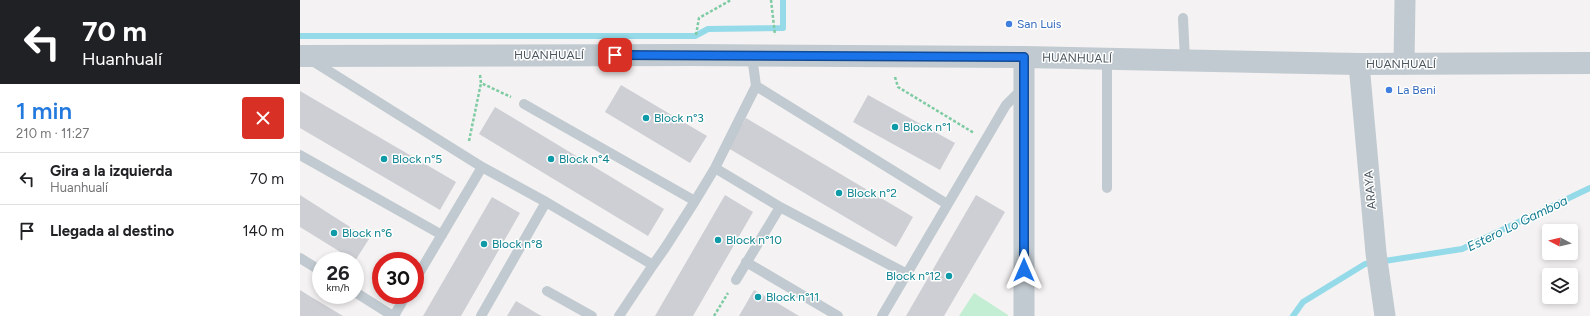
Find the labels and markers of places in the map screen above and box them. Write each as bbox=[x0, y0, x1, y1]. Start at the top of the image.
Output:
place label: San Luis bbox=[1017, 17, 1062, 31]
marker: San Luis bbox=[1004, 19, 1014, 29]
pin bbox=[598, 38, 632, 72]
place label: La Beni bbox=[1397, 83, 1436, 97]
marker: La Beni bbox=[1384, 85, 1394, 95]
place label: Block n°3 bbox=[654, 111, 704, 125]
marker: Block n°3 bbox=[641, 113, 651, 123]
place label: Block n°1 bbox=[903, 120, 951, 134]
marker: Block n°1 bbox=[890, 122, 900, 132]
place label: Block n°5 bbox=[392, 152, 442, 166]
place label: Block n°4 bbox=[559, 152, 610, 166]
marker: Block n°5 bbox=[379, 154, 389, 164]
marker: Block n°4 bbox=[546, 154, 556, 164]
place label: Block n°2 bbox=[847, 186, 897, 200]
marker: Block n°2 bbox=[834, 188, 844, 198]
place label: Block n°6 bbox=[342, 226, 392, 240]
marker: Block n°6 bbox=[329, 228, 339, 238]
place label: Block n°10 bbox=[726, 233, 782, 247]
marker: Block n°10 bbox=[713, 235, 723, 245]
place label: Block n°8 bbox=[492, 237, 543, 251]
marker: Block n°8 bbox=[479, 239, 489, 249]
place label: Block n°12 bbox=[886, 269, 941, 283]
marker: Block n°12 bbox=[944, 271, 954, 281]
place label: Block n°11 bbox=[766, 290, 819, 304]
marker: Block n°11 bbox=[753, 292, 763, 302]

